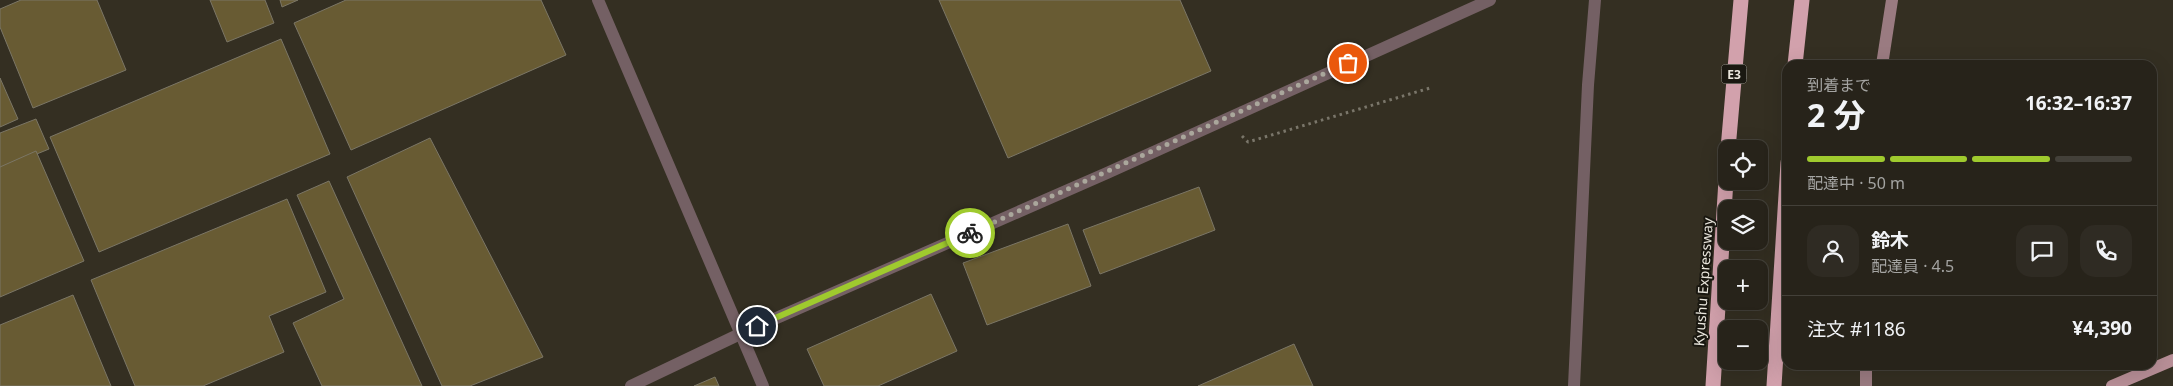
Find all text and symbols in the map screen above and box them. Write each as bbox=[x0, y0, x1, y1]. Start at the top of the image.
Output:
pin bbox=[1327, 42, 1369, 84]
icon: bag bbox=[1334, 49, 1362, 77]
road number: E3 bbox=[1722, 64, 1746, 84]
text: 到着まで bbox=[1807, 74, 1871, 96]
text: 16:32–16:37 bbox=[2025, 90, 2132, 116]
text: 2 分 bbox=[1807, 93, 1866, 136]
map controls bbox=[1718, 140, 1768, 370]
button: locate bbox=[1718, 140, 1768, 190]
text: 配達中 · 50 m bbox=[1807, 172, 1905, 194]
button: layers bbox=[1718, 200, 1768, 250]
courier bbox=[945, 208, 995, 258]
street label: Kyushu Expressway bbox=[1689, 216, 1717, 347]
icon: bike bbox=[956, 219, 984, 247]
button: person bbox=[1807, 225, 1859, 277]
button: chat bbox=[2016, 225, 2068, 277]
button: phone bbox=[2080, 225, 2132, 277]
text: 鈴木 bbox=[1871, 227, 1909, 253]
text: 配達員 · 4.5 bbox=[1871, 255, 1954, 277]
button: + bbox=[1718, 260, 1768, 310]
pin bbox=[736, 305, 778, 347]
icon: home bbox=[743, 312, 771, 340]
text: ¥4,390 bbox=[2072, 315, 2132, 341]
text: 注文 #1186 bbox=[1807, 316, 1906, 342]
button: − bbox=[1718, 320, 1768, 370]

